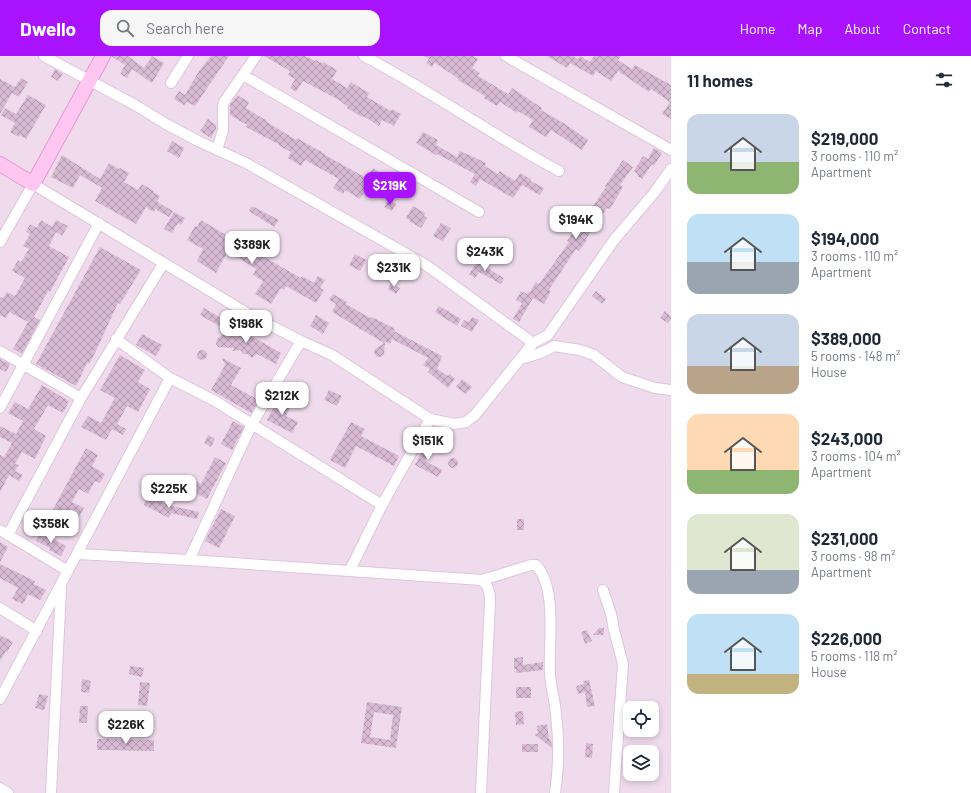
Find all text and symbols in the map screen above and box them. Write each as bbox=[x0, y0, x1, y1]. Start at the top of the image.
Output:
search box bbox=[100, 10, 380, 46]
text: Dwello bbox=[20, 17, 76, 40]
icon: search bbox=[114, 17, 136, 39]
text: Search here bbox=[146, 19, 224, 37]
text: Home bbox=[740, 20, 776, 37]
text: Map bbox=[798, 20, 822, 37]
text: About bbox=[844, 20, 881, 37]
text: Contact bbox=[903, 20, 951, 37]
icon: filters bbox=[933, 69, 955, 91]
text: 11 homes bbox=[687, 70, 753, 90]
text: $219,000 bbox=[811, 128, 878, 148]
icon: home bbox=[719, 130, 767, 178]
text: 3 rooms · 110 m² bbox=[811, 148, 898, 164]
text: Apartment bbox=[811, 164, 872, 180]
pin: $219K bbox=[362, 172, 418, 206]
text: $219K bbox=[373, 177, 407, 193]
pin: $194K bbox=[548, 206, 604, 240]
text: $194K bbox=[559, 211, 593, 227]
text: $194,000 bbox=[811, 228, 879, 248]
icon: home bbox=[719, 230, 767, 278]
pin: $389K bbox=[224, 231, 280, 265]
text: $389K bbox=[234, 236, 270, 252]
pin: $243K bbox=[457, 238, 513, 272]
text: $243K bbox=[466, 243, 504, 259]
text: 3 rooms · 110 m² bbox=[811, 248, 898, 264]
pin: $231K bbox=[366, 254, 422, 288]
text: $231K bbox=[377, 259, 411, 275]
text: Apartment bbox=[811, 264, 872, 280]
pin: $198K bbox=[218, 310, 274, 344]
text: $198K bbox=[229, 315, 263, 331]
text: $389,000 bbox=[811, 328, 881, 348]
icon: home bbox=[719, 330, 767, 378]
text: 5 rooms · 148 m² bbox=[811, 348, 900, 364]
text: House bbox=[811, 364, 847, 380]
pin: $212K bbox=[254, 382, 310, 416]
text: $212K bbox=[265, 387, 299, 403]
pin: $151K bbox=[400, 427, 456, 461]
text: $243,000 bbox=[811, 428, 883, 448]
icon: home bbox=[719, 430, 767, 478]
text: $151K bbox=[412, 432, 444, 448]
text: 3 rooms · 104 m² bbox=[811, 448, 901, 464]
text: Apartment bbox=[811, 464, 872, 480]
pin: $225K bbox=[141, 475, 197, 509]
text: $225K bbox=[150, 480, 188, 496]
pin: $358K bbox=[23, 510, 79, 544]
text: $358K bbox=[33, 515, 69, 531]
text: $231,000 bbox=[811, 528, 878, 548]
icon: home bbox=[719, 530, 767, 578]
text: 3 rooms · 98 m² bbox=[811, 548, 895, 564]
text: Apartment bbox=[811, 564, 872, 580]
text: $226,000 bbox=[811, 628, 882, 648]
icon: home bbox=[719, 630, 767, 678]
text: 5 rooms · 118 m² bbox=[811, 648, 898, 664]
text: House bbox=[811, 664, 847, 680]
map controls bbox=[623, 701, 659, 781]
button: locate bbox=[623, 701, 659, 737]
pin: $226K bbox=[98, 711, 154, 745]
text: $226K bbox=[107, 716, 145, 732]
button: layers bbox=[623, 745, 659, 781]

